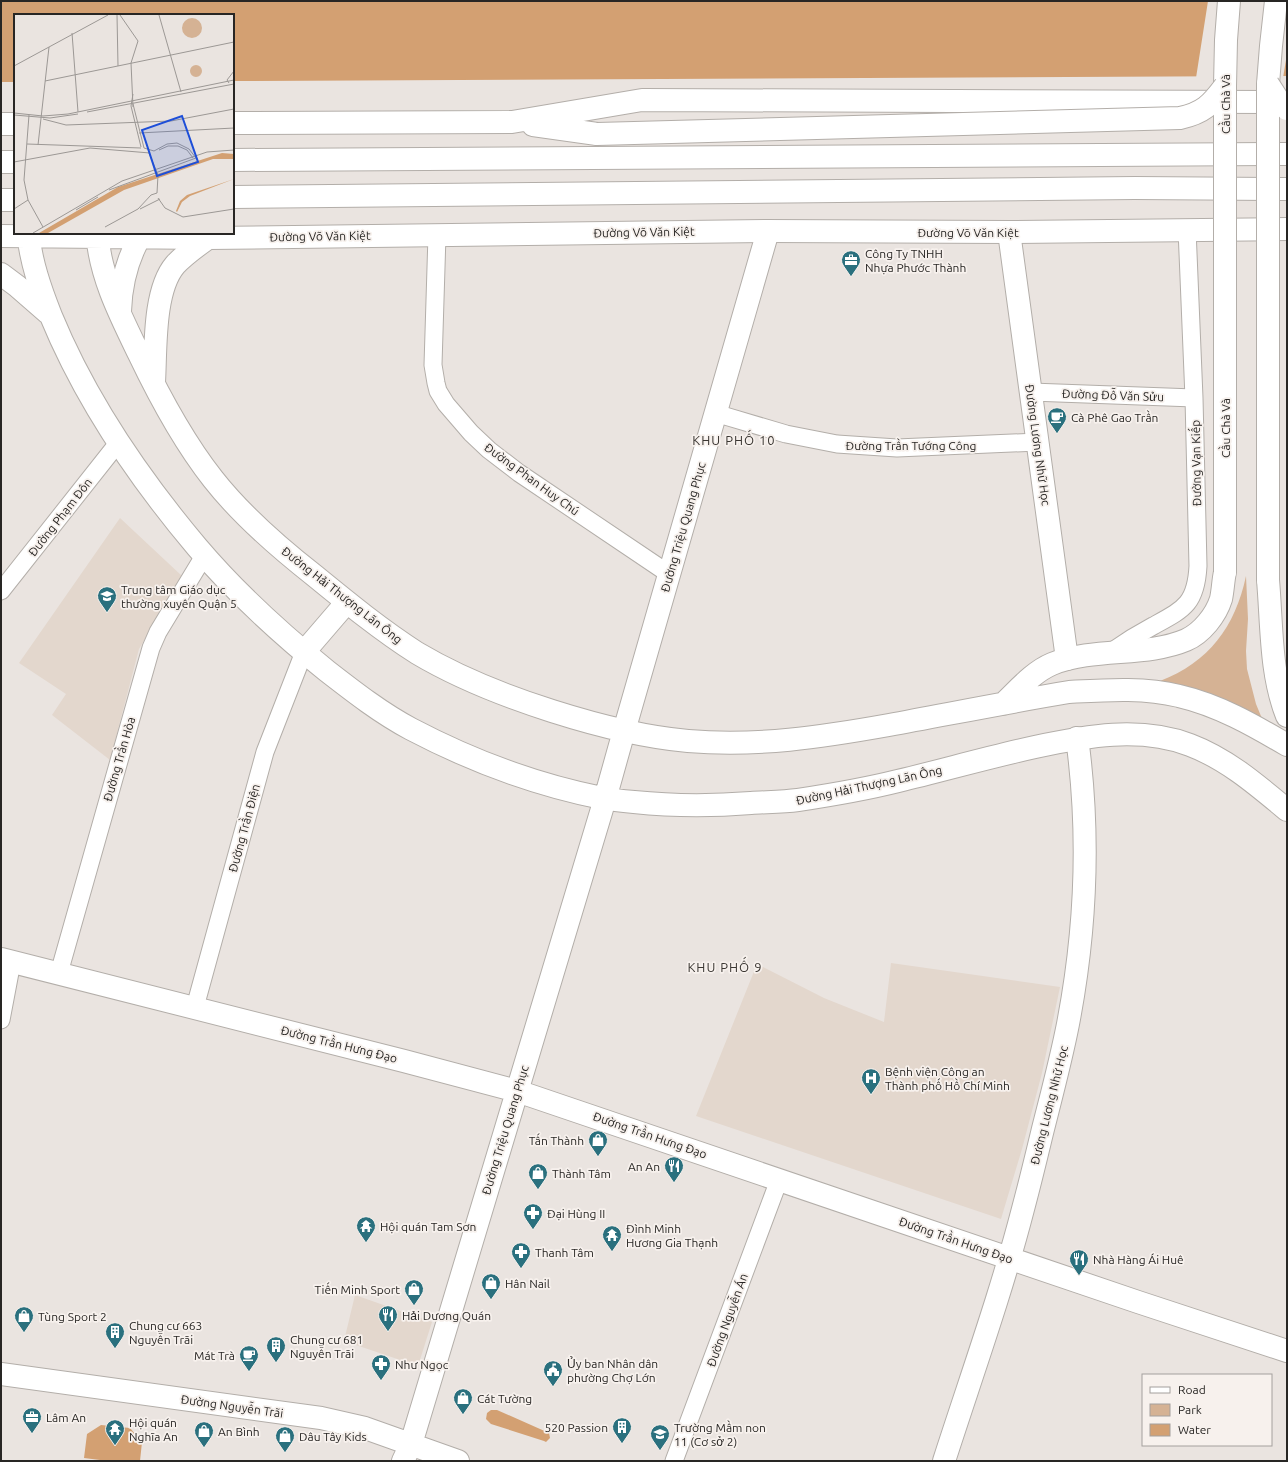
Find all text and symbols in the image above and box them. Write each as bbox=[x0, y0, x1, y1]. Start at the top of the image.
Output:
inset map bbox=[14, 14, 234, 234]
street label: Cầu Chà Và bbox=[1218, 74, 1232, 134]
street label: Đường Võ Văn Kiệt bbox=[593, 225, 695, 240]
street label: Đường Võ Văn Kiệt bbox=[917, 226, 1019, 240]
street label: Đường Võ Văn Kiệt bbox=[269, 229, 371, 244]
place label: Công Ty TNHH Nhựa Phước Thành bbox=[865, 247, 966, 275]
office icon: Công Ty TNHH Nhựa Phước Thành bbox=[840, 249, 862, 277]
street label: Đường Lương Nhữ Học bbox=[1022, 384, 1053, 507]
street label: Đường Đỗ Văn Sửu bbox=[1062, 387, 1164, 403]
street label: Cầu Chà Và bbox=[1218, 398, 1232, 458]
cafe icon: Cà Phê Gao Trần bbox=[1046, 406, 1068, 434]
place label: Cà Phê Gao Trần bbox=[1071, 410, 1158, 424]
street label: Đường Vạn Kiếp bbox=[1188, 420, 1204, 506]
district label: KHU PHỐ 10 bbox=[692, 429, 776, 447]
street label: Đường Trần Tướng Công bbox=[846, 438, 976, 452]
street label: Đường Phan Huy Chú bbox=[482, 440, 582, 518]
street label: Đường Triệu Quang Phục bbox=[658, 460, 709, 594]
street label: Đường Phạm Đôn bbox=[26, 476, 95, 559]
street label: Đường Hải Thượng Lãn Ông bbox=[279, 544, 405, 647]
place label: Trung tâm Giáo dục thường xuyên Quận 5 bbox=[121, 583, 237, 611]
school or university icon: Trung tâm Giáo dục thường xuyên Quận 5 bbox=[96, 585, 118, 613]
street label: Đường Trần Hòa bbox=[100, 715, 137, 803]
street label: Đường Hải Thượng Lãn Ông bbox=[795, 763, 943, 808]
street label: Đường Trần Điện bbox=[225, 782, 263, 874]
district label: KHU PHỐ 9 bbox=[687, 956, 763, 974]
street label: Đường Trần Hưng Đạo bbox=[279, 1022, 399, 1066]
street label: Đường Lương Nhữ Học bbox=[1028, 1044, 1071, 1166]
street label: Đường Triệu Quang Phục bbox=[479, 1063, 532, 1197]
place label: Bệnh viện Công an Thành phố Hồ Chí Minh bbox=[885, 1065, 1010, 1092]
hospital icon: Bệnh viện Công an Thành phố Hồ Chí Minh bbox=[860, 1067, 882, 1095]
street label: Đường Trần Hưng Đạo bbox=[591, 1108, 709, 1162]
shop icon: Tấn Thành bbox=[587, 1129, 609, 1157]
place label: Tấn Thành bbox=[529, 1133, 584, 1147]
restaurant icon: An An bbox=[663, 1155, 685, 1183]
place label: An An bbox=[628, 1160, 660, 1173]
shop icon: Thành Tâm bbox=[527, 1162, 549, 1190]
place label: Thành Tâm bbox=[552, 1167, 611, 1180]
pharmacy icon: Đại Hùng II bbox=[522, 1202, 544, 1230]
place label: Đại Hùng II bbox=[547, 1207, 605, 1221]
street label: Đường Trần Hưng Đạo bbox=[897, 1213, 1015, 1267]
temple icon: Hội quán Tam Sơn bbox=[355, 1215, 377, 1243]
place label: Hội quán Tam Sơn bbox=[380, 1220, 476, 1234]
place label: Đình Minh Hương Gia Thạnh bbox=[626, 1222, 718, 1250]
temple icon: Đình Minh Hương Gia Thạnh bbox=[601, 1224, 623, 1252]
pharmacy icon: Thanh Tâm bbox=[510, 1241, 532, 1269]
place label: Thanh Tâm bbox=[535, 1246, 594, 1259]
restaurant icon: Nhà Hàng Ái Huê bbox=[1068, 1248, 1090, 1276]
place label: Nhà Hàng Ái Huê bbox=[1093, 1253, 1184, 1266]
shop icon: Hân Nail bbox=[480, 1272, 502, 1300]
street label: Đường Nguyễn Án bbox=[704, 1272, 750, 1368]
place label: Hân Nail bbox=[505, 1277, 550, 1290]
shop icon: Tiến Minh Sport bbox=[403, 1278, 425, 1306]
place label: Tiến Minh Sport bbox=[315, 1282, 400, 1296]
restaurant icon: Hải Dương Quán bbox=[377, 1304, 399, 1332]
shop icon: Tùng Sport 2 bbox=[13, 1305, 35, 1333]
place label: Hải Dương Quán bbox=[402, 1309, 491, 1322]
place label: Tùng Sport 2 bbox=[38, 1310, 107, 1323]
place label: Chung cư 663 Nguyễn Trãi bbox=[129, 1319, 202, 1346]
building icon: Chung cư 663 Nguyễn Trãi bbox=[104, 1321, 126, 1349]
place label: Chung cư 681 Nguyễn Trãi bbox=[290, 1333, 363, 1360]
building icon: Chung cư 681 Nguyễn Trãi bbox=[265, 1335, 287, 1363]
cafe icon: Mát Trà bbox=[238, 1344, 260, 1372]
place label: Mát Trà bbox=[194, 1349, 235, 1362]
pharmacy icon: Như Ngọc bbox=[370, 1353, 392, 1381]
place label: Ủy ban Nhân dân phường Chợ Lớn bbox=[567, 1356, 658, 1385]
place label: Như Ngọc bbox=[395, 1358, 449, 1372]
public building icon: Ủy ban Nhân dân phường Chợ Lớn bbox=[542, 1359, 564, 1387]
legend bbox=[1142, 1374, 1272, 1446]
text: Road bbox=[1178, 1383, 1206, 1396]
shop icon: Cát Tường bbox=[452, 1387, 474, 1415]
street label: Đường Nguyễn Trãi bbox=[180, 1392, 284, 1420]
place label: Cát Tường bbox=[477, 1392, 532, 1405]
text: Park bbox=[1178, 1403, 1202, 1416]
office icon: Lâm An bbox=[21, 1406, 43, 1434]
place label: Lâm An bbox=[46, 1411, 86, 1424]
place label: Hội quán Nghĩa An bbox=[129, 1416, 178, 1443]
building icon: 520 Passion bbox=[611, 1416, 633, 1444]
temple icon: Hội quán Nghĩa An bbox=[104, 1418, 126, 1446]
shop icon: An Bình bbox=[193, 1420, 215, 1448]
place label: Trường Mầm non 11 (Cơ sở 2) bbox=[674, 1420, 766, 1449]
place label: 520 Passion bbox=[545, 1421, 608, 1434]
school or university icon: Trường Mầm non 11 (Cơ sở 2) bbox=[649, 1423, 671, 1451]
text: Water bbox=[1178, 1423, 1211, 1436]
place label: An Bình bbox=[218, 1425, 260, 1438]
shop icon: Dâu Tây Kids bbox=[274, 1425, 296, 1453]
place label: Dâu Tây Kids bbox=[299, 1430, 367, 1443]

